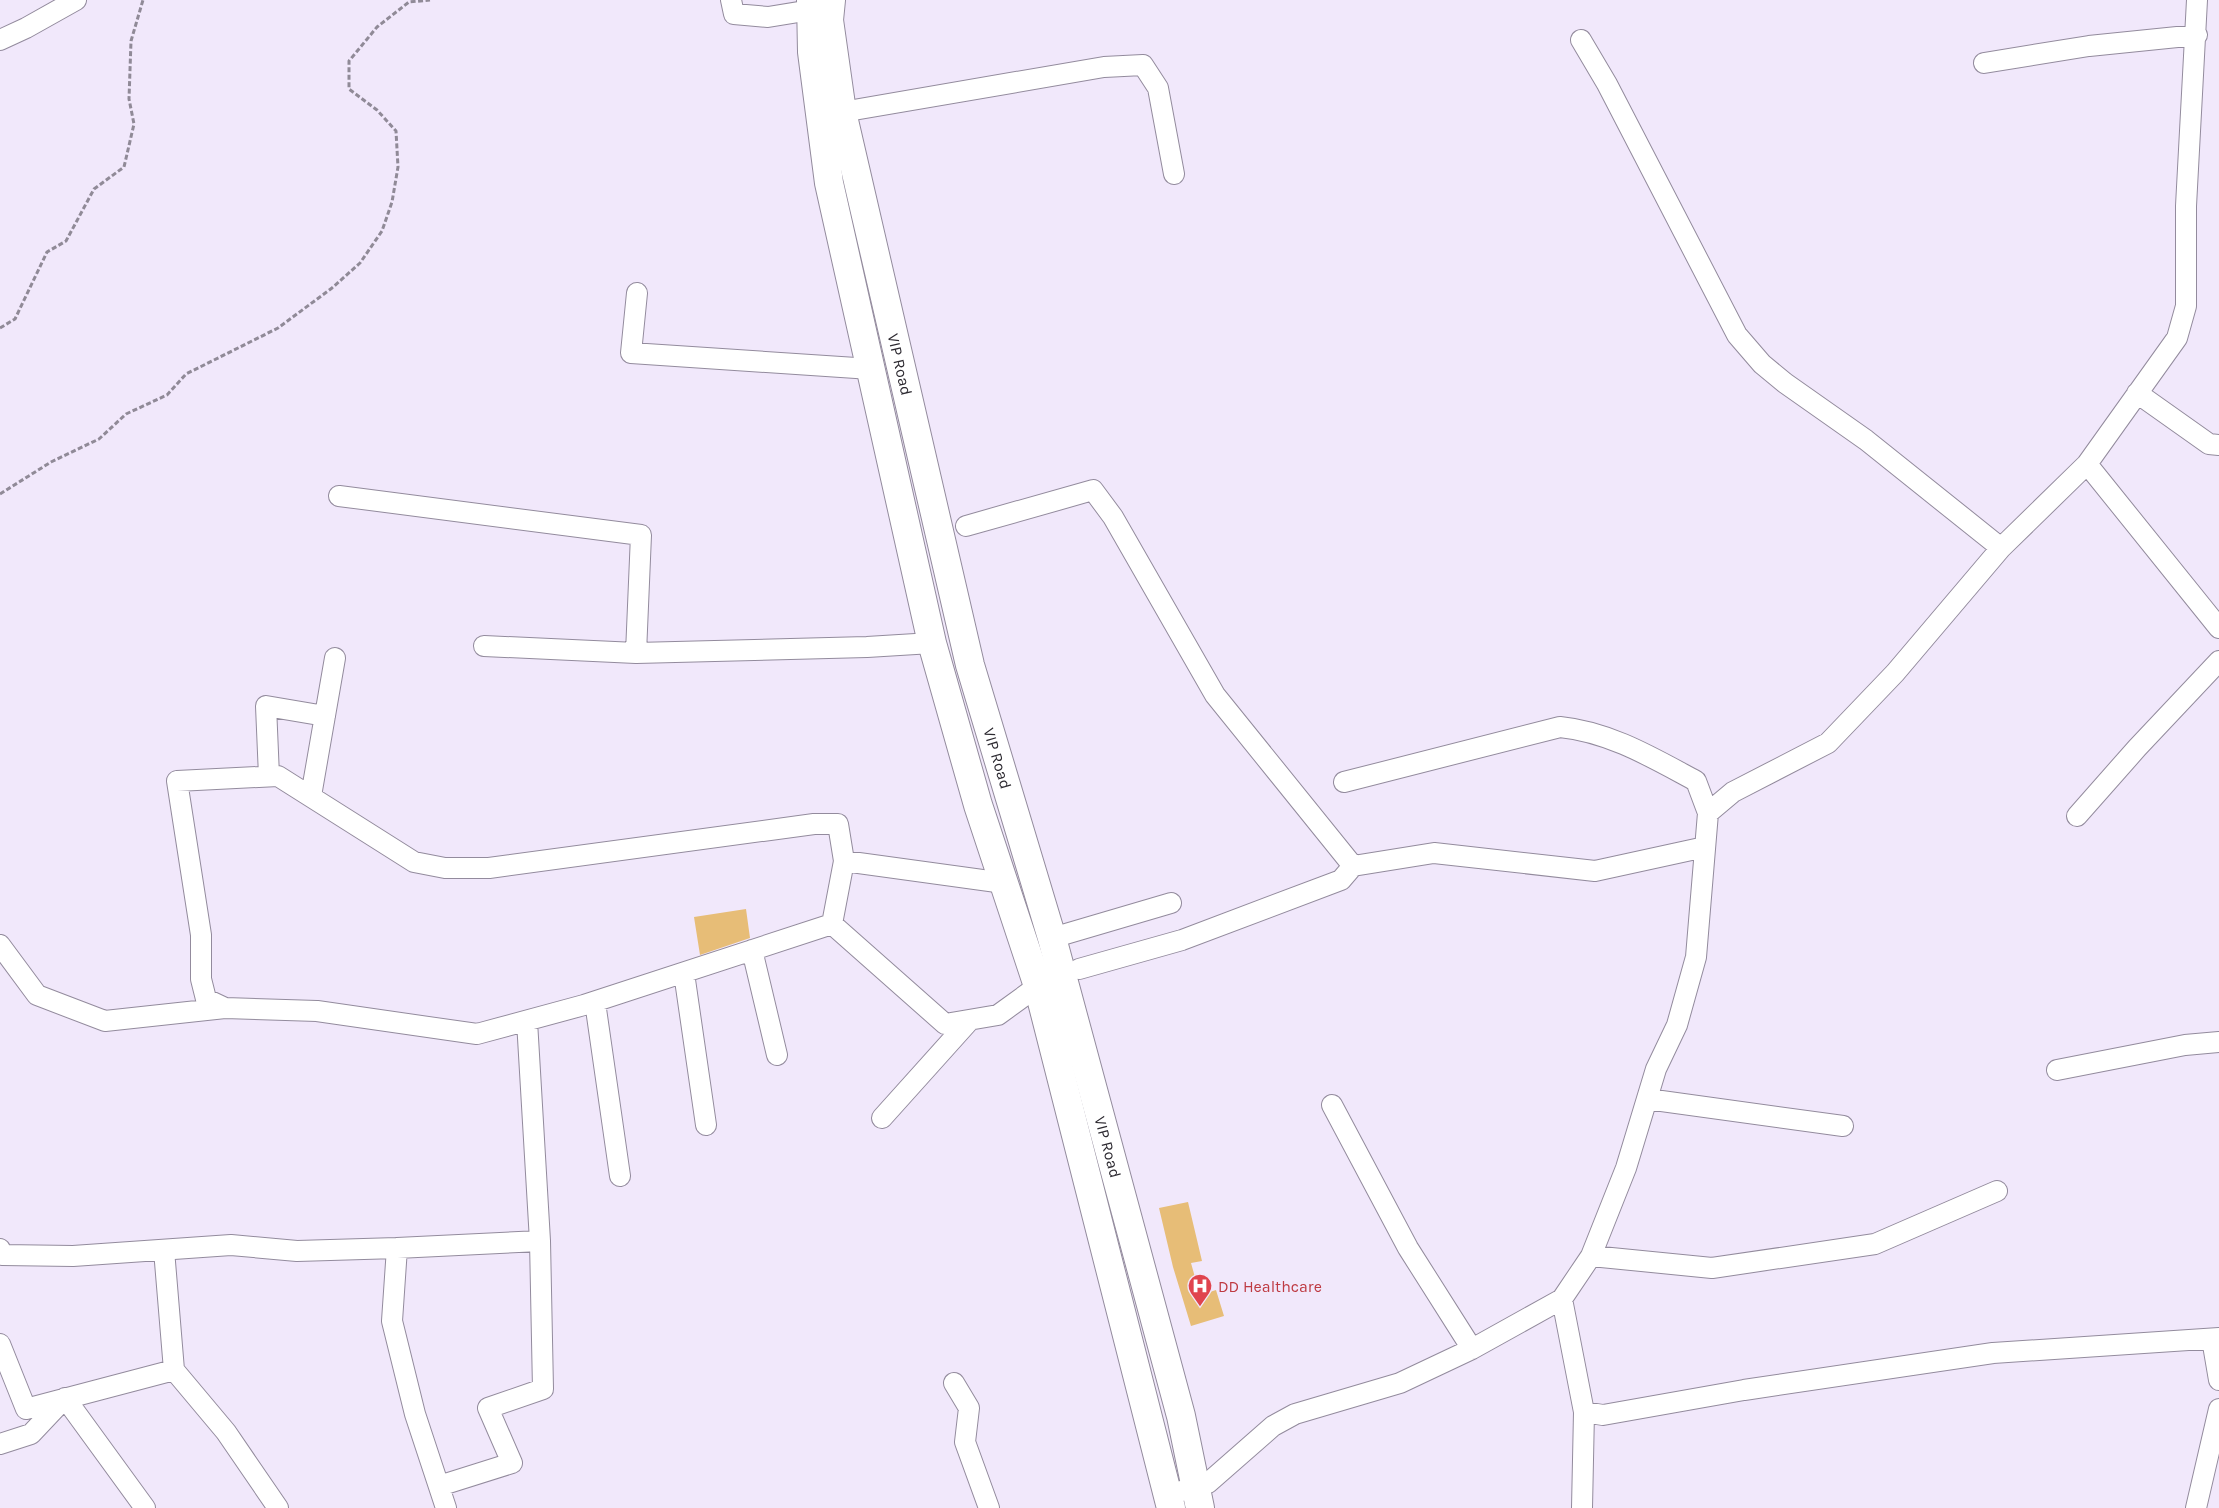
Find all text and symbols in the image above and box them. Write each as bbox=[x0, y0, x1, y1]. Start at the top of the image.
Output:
street label: VIP Road bbox=[884, 331, 917, 397]
street label: VIP Road bbox=[980, 725, 1016, 791]
street label: VIP Road bbox=[1091, 1114, 1126, 1180]
hospital icon: DD Healthcare bbox=[1187, 1273, 1213, 1307]
place label: DD Healthcare bbox=[1218, 1277, 1322, 1296]

